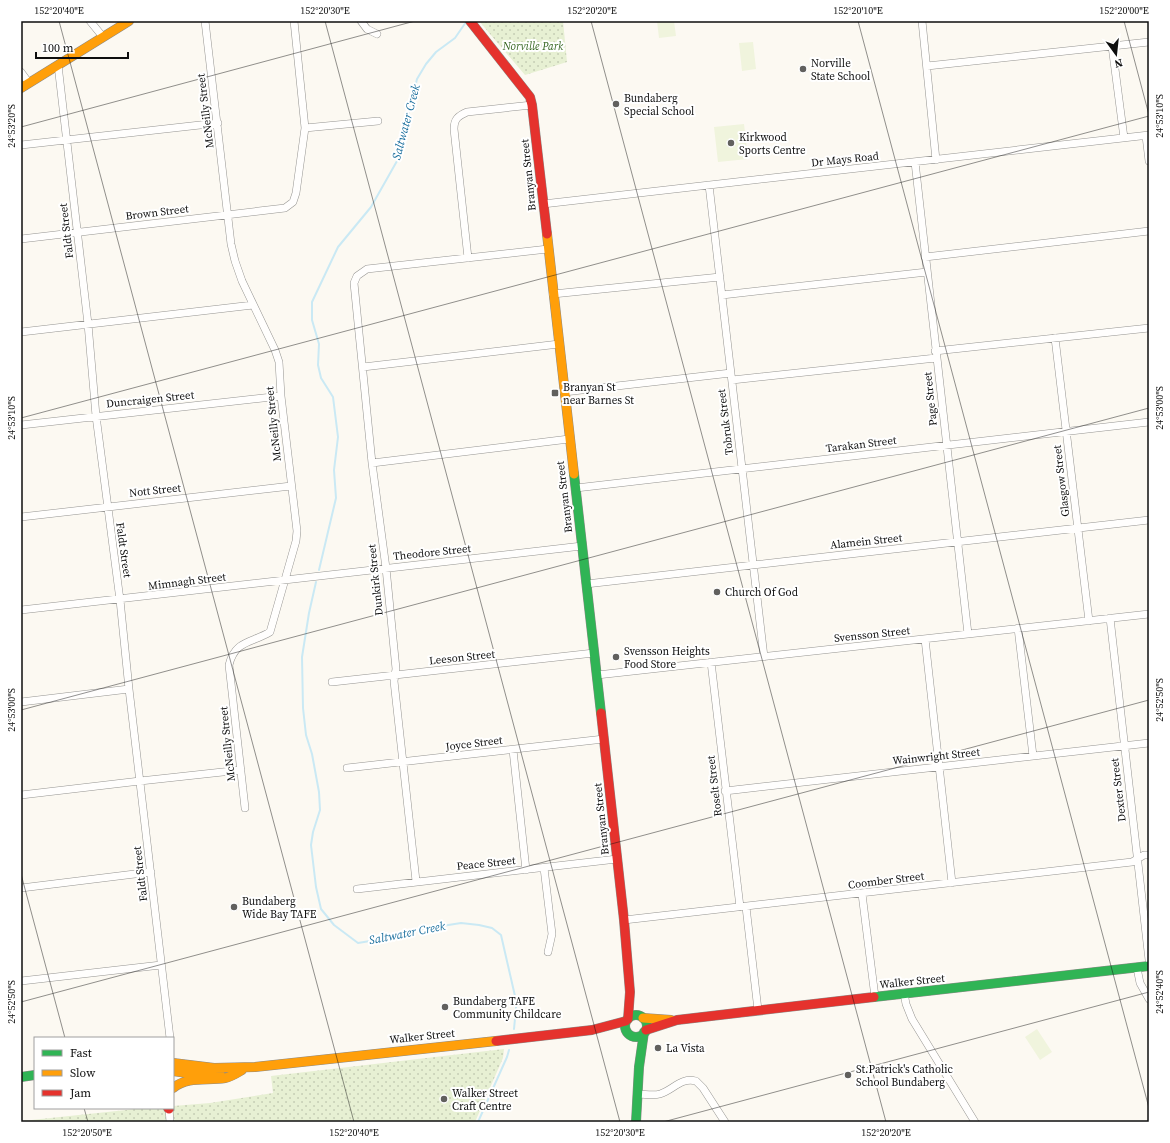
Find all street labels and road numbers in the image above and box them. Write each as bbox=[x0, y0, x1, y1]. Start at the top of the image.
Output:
street label: McNeilly Street bbox=[193, 72, 218, 149]
street label: Branyan Street bbox=[517, 138, 540, 212]
street label: Dr Mays Road bbox=[810, 148, 880, 171]
street label: Brown Street bbox=[125, 201, 190, 224]
street label: Faldt Street bbox=[56, 202, 77, 259]
street label: Page Street bbox=[920, 371, 941, 427]
street label: McNeilly Street bbox=[262, 385, 285, 462]
street label: Duncraigen Street bbox=[105, 387, 195, 412]
street label: Tobruk Street bbox=[714, 388, 737, 456]
street label: Tarakan Street bbox=[825, 433, 898, 456]
street label: Glasgow Street bbox=[1050, 444, 1073, 518]
street label: Branyan Street bbox=[553, 460, 576, 534]
street label: Nott Street bbox=[128, 480, 182, 501]
street label: Faldt Street bbox=[112, 521, 135, 579]
street label: Alamein Street bbox=[829, 530, 903, 553]
street label: Theodore Street bbox=[392, 541, 472, 564]
street label: Dunkirk Street bbox=[364, 543, 387, 616]
street label: Mimnagh Street bbox=[147, 569, 227, 594]
street label: Svensson Street bbox=[833, 623, 911, 646]
street label: Leeson Street bbox=[428, 647, 496, 668]
street label: McNeilly Street bbox=[216, 705, 239, 782]
street label: Joyce Street bbox=[444, 733, 504, 755]
street label: Wainwright Street bbox=[891, 744, 981, 769]
street label: Roselt Street bbox=[703, 754, 726, 817]
street label: Dexter Street bbox=[1107, 757, 1130, 823]
street label: Branyan Street bbox=[590, 782, 613, 856]
street label: Faldt Street bbox=[130, 845, 151, 902]
street label: Peace Street bbox=[456, 853, 517, 874]
street label: Coomber Street bbox=[847, 868, 925, 893]
street label: Walker Street bbox=[879, 971, 946, 992]
street label: Walker Street bbox=[389, 1026, 456, 1047]

